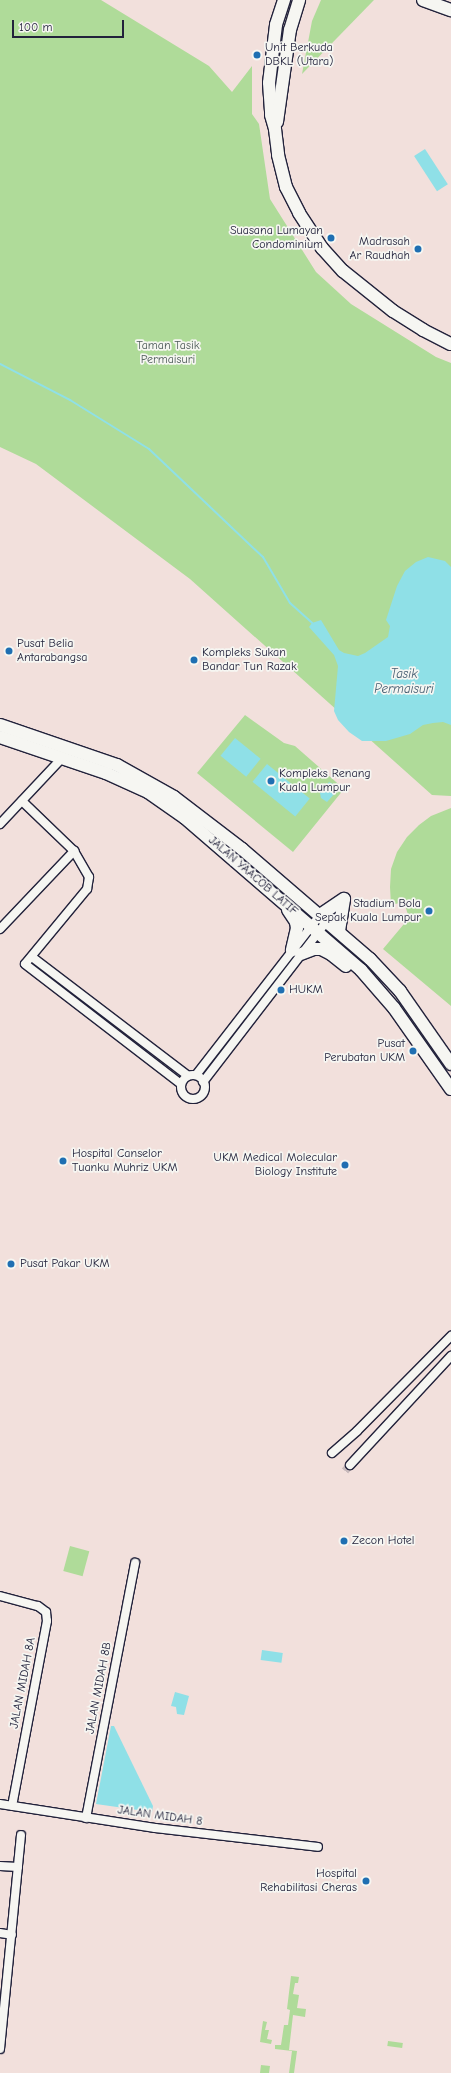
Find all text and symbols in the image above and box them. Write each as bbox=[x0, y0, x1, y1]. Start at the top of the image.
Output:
scale bar bbox=[14, 12, 126, 38]
text: 100 m bbox=[19, 20, 52, 34]
place label: Unit Berkuda DBKL (Utara) bbox=[265, 41, 333, 69]
marker: Unit Berkuda DBKL (Utara) bbox=[252, 50, 262, 60]
place label: Suasana Lumayan Condominium bbox=[230, 224, 323, 252]
marker: Suasana Lumayan Condominium bbox=[326, 233, 336, 243]
place label: Madrasah Ar Raudhah bbox=[350, 235, 410, 263]
marker: Madrasah Ar Raudhah bbox=[413, 244, 423, 254]
park label: Taman Tasik Permaisuri bbox=[137, 339, 199, 367]
place label: Pusat Belia Antarabangsa bbox=[17, 637, 87, 665]
marker: Pusat Belia Antarabangsa bbox=[4, 646, 14, 656]
place label: Kompleks Sukan Bandar Tun Razak bbox=[202, 646, 297, 674]
marker: Kompleks Sukan Bandar Tun Razak bbox=[189, 655, 199, 665]
water label: Tasik Permaisuri bbox=[374, 667, 434, 698]
place label: Kompleks Renang Kuala Lumpur bbox=[279, 767, 371, 795]
marker: Kompleks Renang Kuala Lumpur bbox=[266, 776, 276, 786]
street label: JALAN YAACOB LATIF bbox=[205, 833, 301, 919]
place label: Stadium Bola Sepak Kuala Lumpur bbox=[315, 897, 421, 925]
marker: Stadium Bola Sepak Kuala Lumpur bbox=[424, 906, 434, 916]
place label: HUKM bbox=[289, 983, 323, 997]
marker: HUKM bbox=[276, 985, 286, 995]
place label: Pusat Perubatan UKM bbox=[324, 1037, 405, 1065]
marker: Pusat Perubatan UKM bbox=[408, 1046, 418, 1056]
place label: Hospital Canselor Tuanku Muhriz UKM bbox=[72, 1147, 178, 1175]
place label: UKM Medical Molecular Biology Institute bbox=[214, 1151, 337, 1179]
marker: Hospital Canselor Tuanku Muhriz UKM bbox=[57, 1155, 69, 1167]
marker: UKM Medical Molecular Biology Institute bbox=[340, 1160, 350, 1170]
place label: Pusat Pakar UKM bbox=[20, 1257, 109, 1271]
marker: Pusat Pakar UKM bbox=[5, 1258, 17, 1270]
place label: Zecon Hotel bbox=[352, 1534, 414, 1548]
marker: Zecon Hotel bbox=[339, 1536, 349, 1546]
street label: JALAN MIDAH 8A bbox=[7, 1636, 39, 1730]
street label: JALAN MIDAH 8B bbox=[83, 1641, 115, 1735]
street label: JALAN MIDAH 8 bbox=[117, 1803, 203, 1829]
place label: Hospital Rehabilitasi Cheras bbox=[260, 1867, 357, 1895]
marker: Hospital Rehabilitasi Cheras bbox=[360, 1875, 372, 1887]

